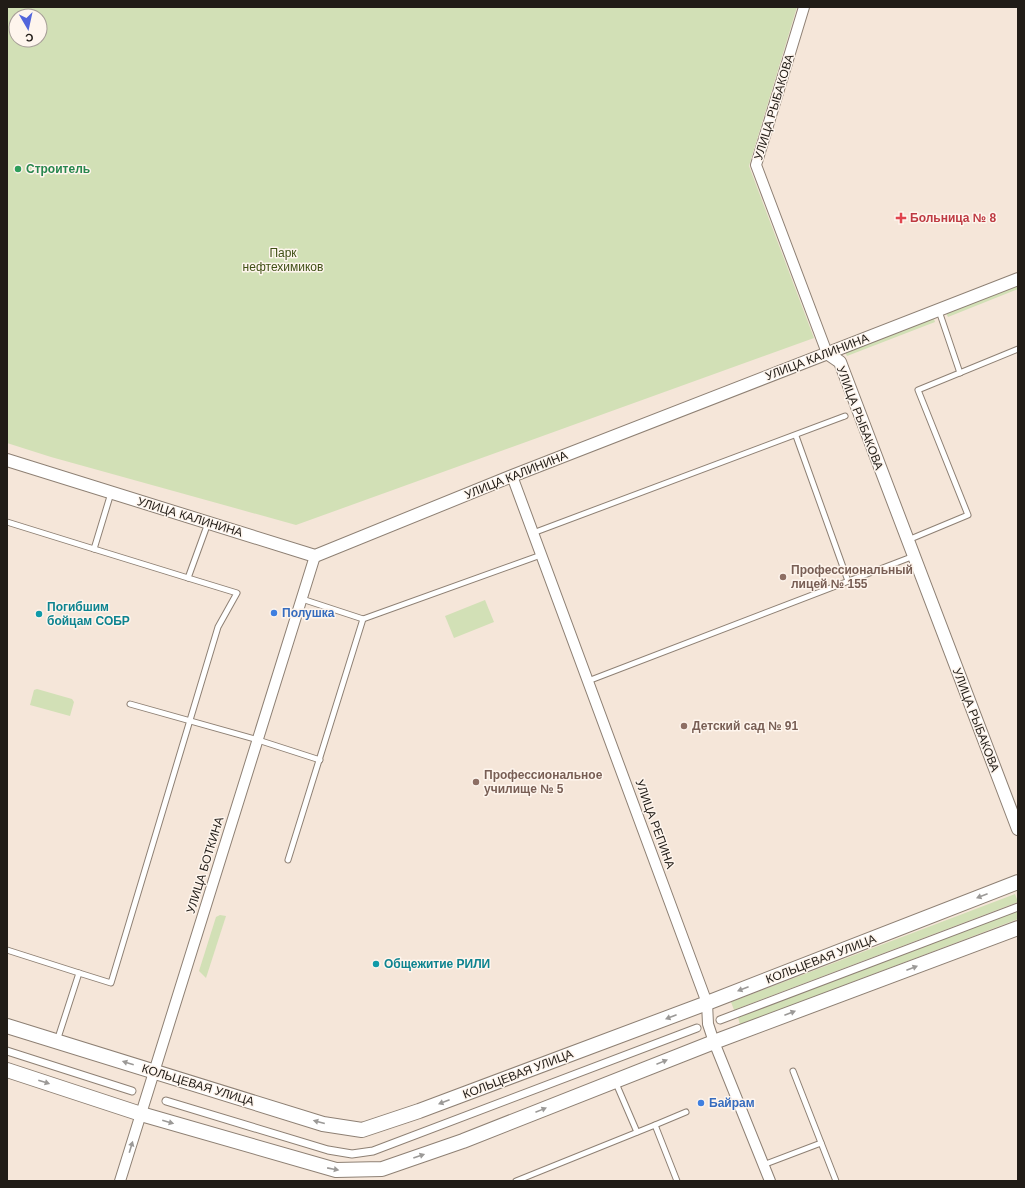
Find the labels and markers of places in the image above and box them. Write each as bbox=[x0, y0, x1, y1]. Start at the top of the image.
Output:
place label: Строитель bbox=[26, 162, 90, 176]
marker: Строитель bbox=[13, 164, 23, 174]
place label: Больница № 8 bbox=[910, 211, 997, 225]
marker: Больница № 8 bbox=[895, 212, 907, 224]
place label: Профессиональный лицей № 155 bbox=[791, 563, 913, 591]
marker: Профессиональный лицей № 155 bbox=[778, 572, 788, 582]
place label: Погибшим бойцам СОБР bbox=[47, 600, 130, 628]
place label: Полушка bbox=[282, 606, 335, 620]
marker: Полушка bbox=[269, 608, 279, 618]
marker: Погибшим бойцам СОБР bbox=[34, 609, 44, 619]
place label: Детский сад № 91 bbox=[692, 719, 799, 733]
marker: Детский сад № 91 bbox=[679, 721, 689, 731]
place label: Профессиональное училище № 5 bbox=[484, 768, 603, 796]
marker: Профессиональное училище № 5 bbox=[471, 777, 481, 787]
place label: Общежитие РИЛИ bbox=[384, 957, 490, 971]
marker: Общежитие РИЛИ bbox=[371, 959, 381, 969]
place label: Байрам bbox=[709, 1096, 755, 1110]
marker: Байрам bbox=[696, 1098, 706, 1108]

